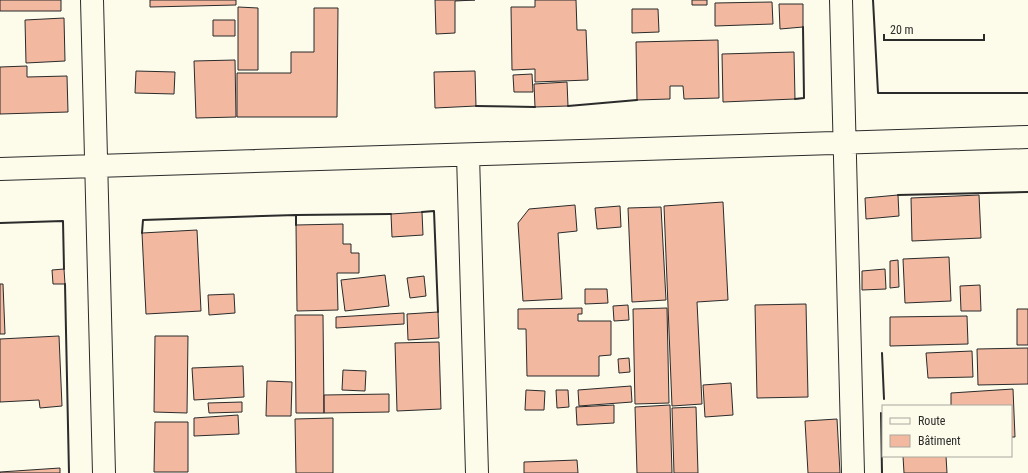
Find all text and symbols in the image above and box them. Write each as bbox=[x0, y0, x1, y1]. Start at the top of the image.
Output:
scale bar bbox=[884, 16, 984, 42]
text: 20 m bbox=[890, 23, 914, 37]
legend bbox=[882, 405, 1012, 457]
text: Route bbox=[918, 414, 946, 428]
text: Bâtiment bbox=[918, 434, 961, 448]

